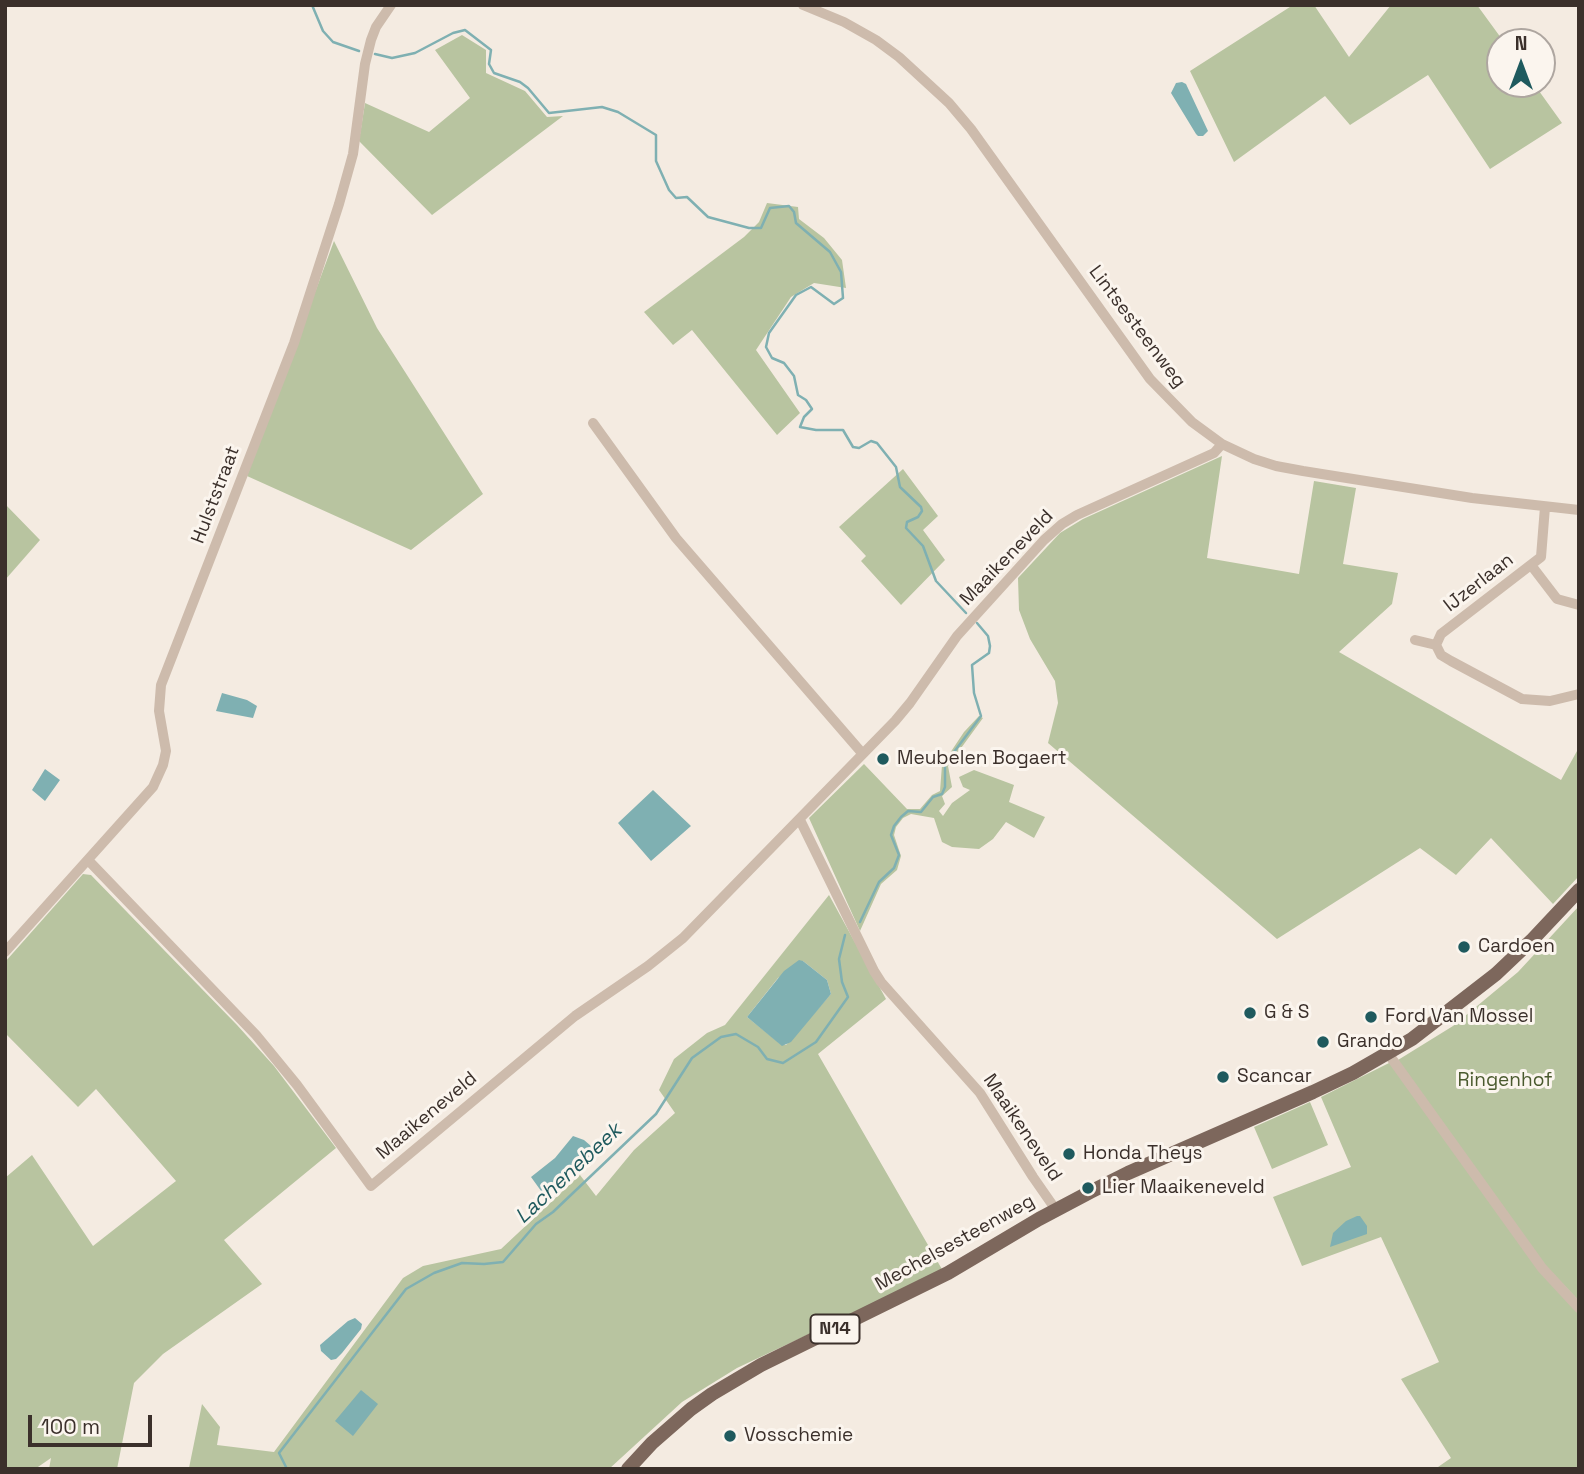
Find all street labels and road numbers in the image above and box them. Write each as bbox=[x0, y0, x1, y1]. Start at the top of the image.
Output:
street label: Lintsesteenweg bbox=[1084, 261, 1190, 393]
street label: Hulststraat bbox=[187, 443, 245, 547]
street label: Maaikeneveld bbox=[956, 505, 1058, 611]
street label: IJzerlaan bbox=[1440, 549, 1518, 617]
street label: Maaikeneveld bbox=[372, 1067, 482, 1165]
street label: Maaikeneveld bbox=[978, 1070, 1066, 1186]
street label: Mechelsesteenweg bbox=[871, 1190, 1039, 1296]
road number: N14 bbox=[810, 1314, 860, 1344]

